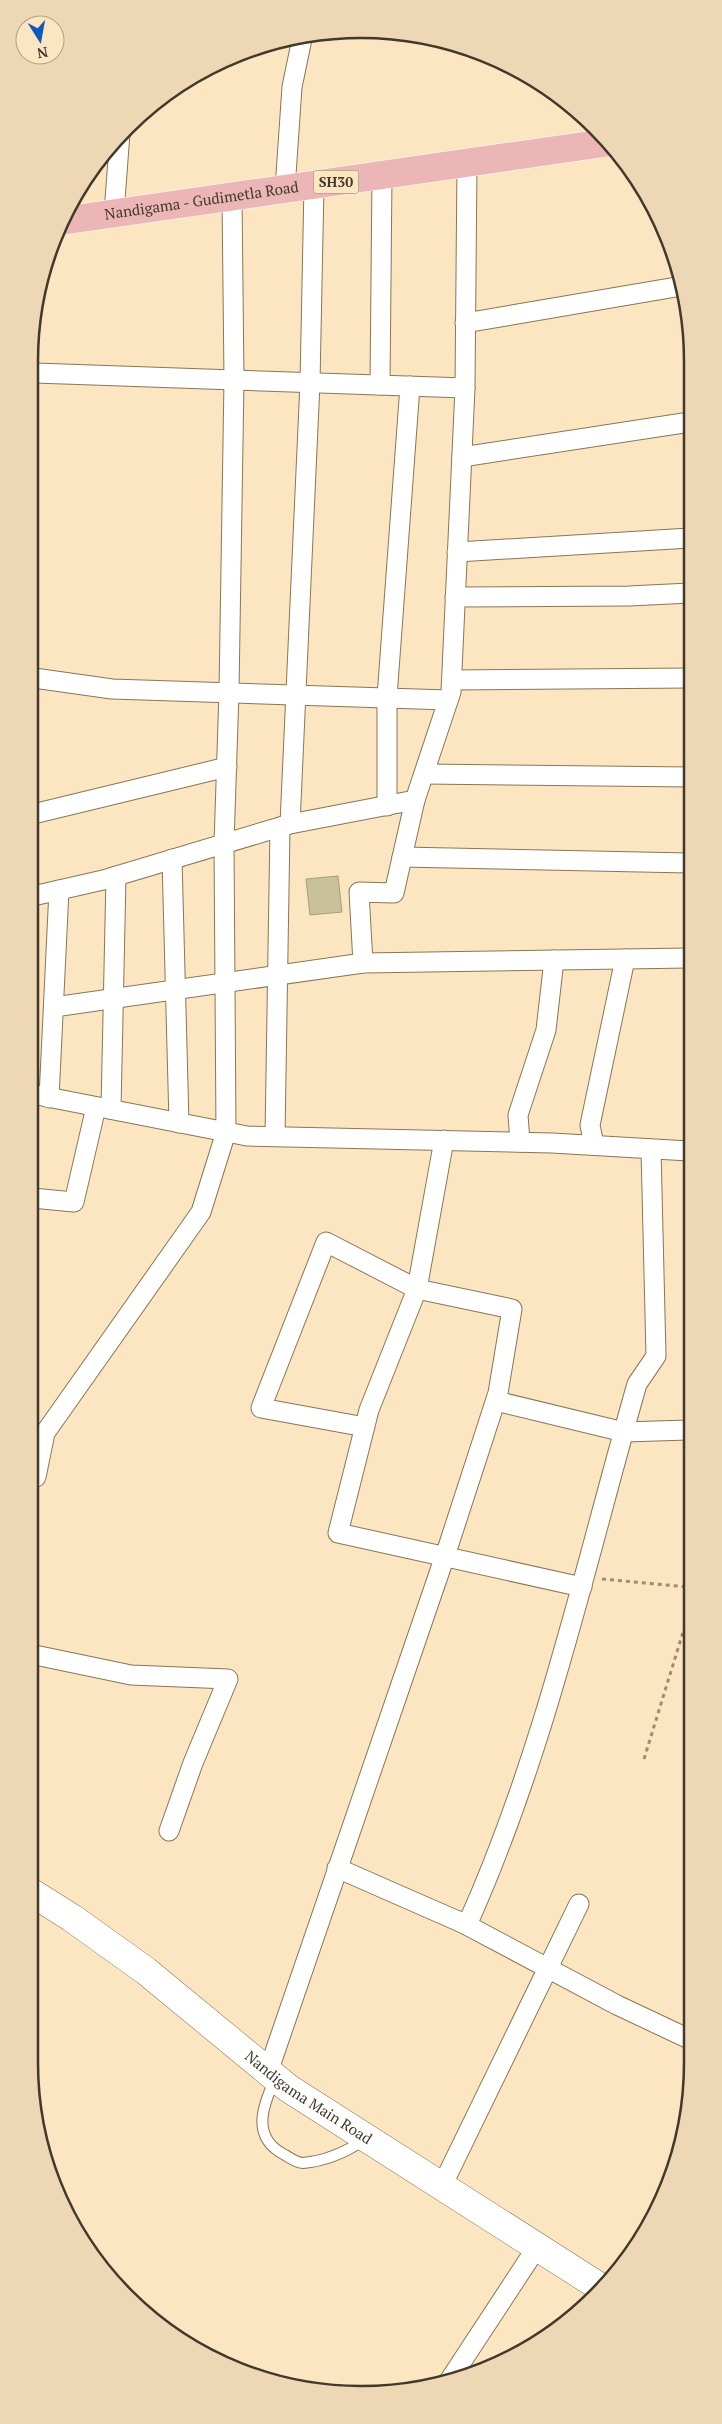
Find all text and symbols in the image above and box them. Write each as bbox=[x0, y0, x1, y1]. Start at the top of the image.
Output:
north arrow bbox=[15, 15, 65, 65]
text: N bbox=[35, 43, 50, 64]
road number: SH30 bbox=[314, 170, 358, 193]
street label: Nandigama - Gudimetla Road bbox=[103, 176, 300, 224]
street label: Nandigama Main Road bbox=[241, 2046, 376, 2148]

